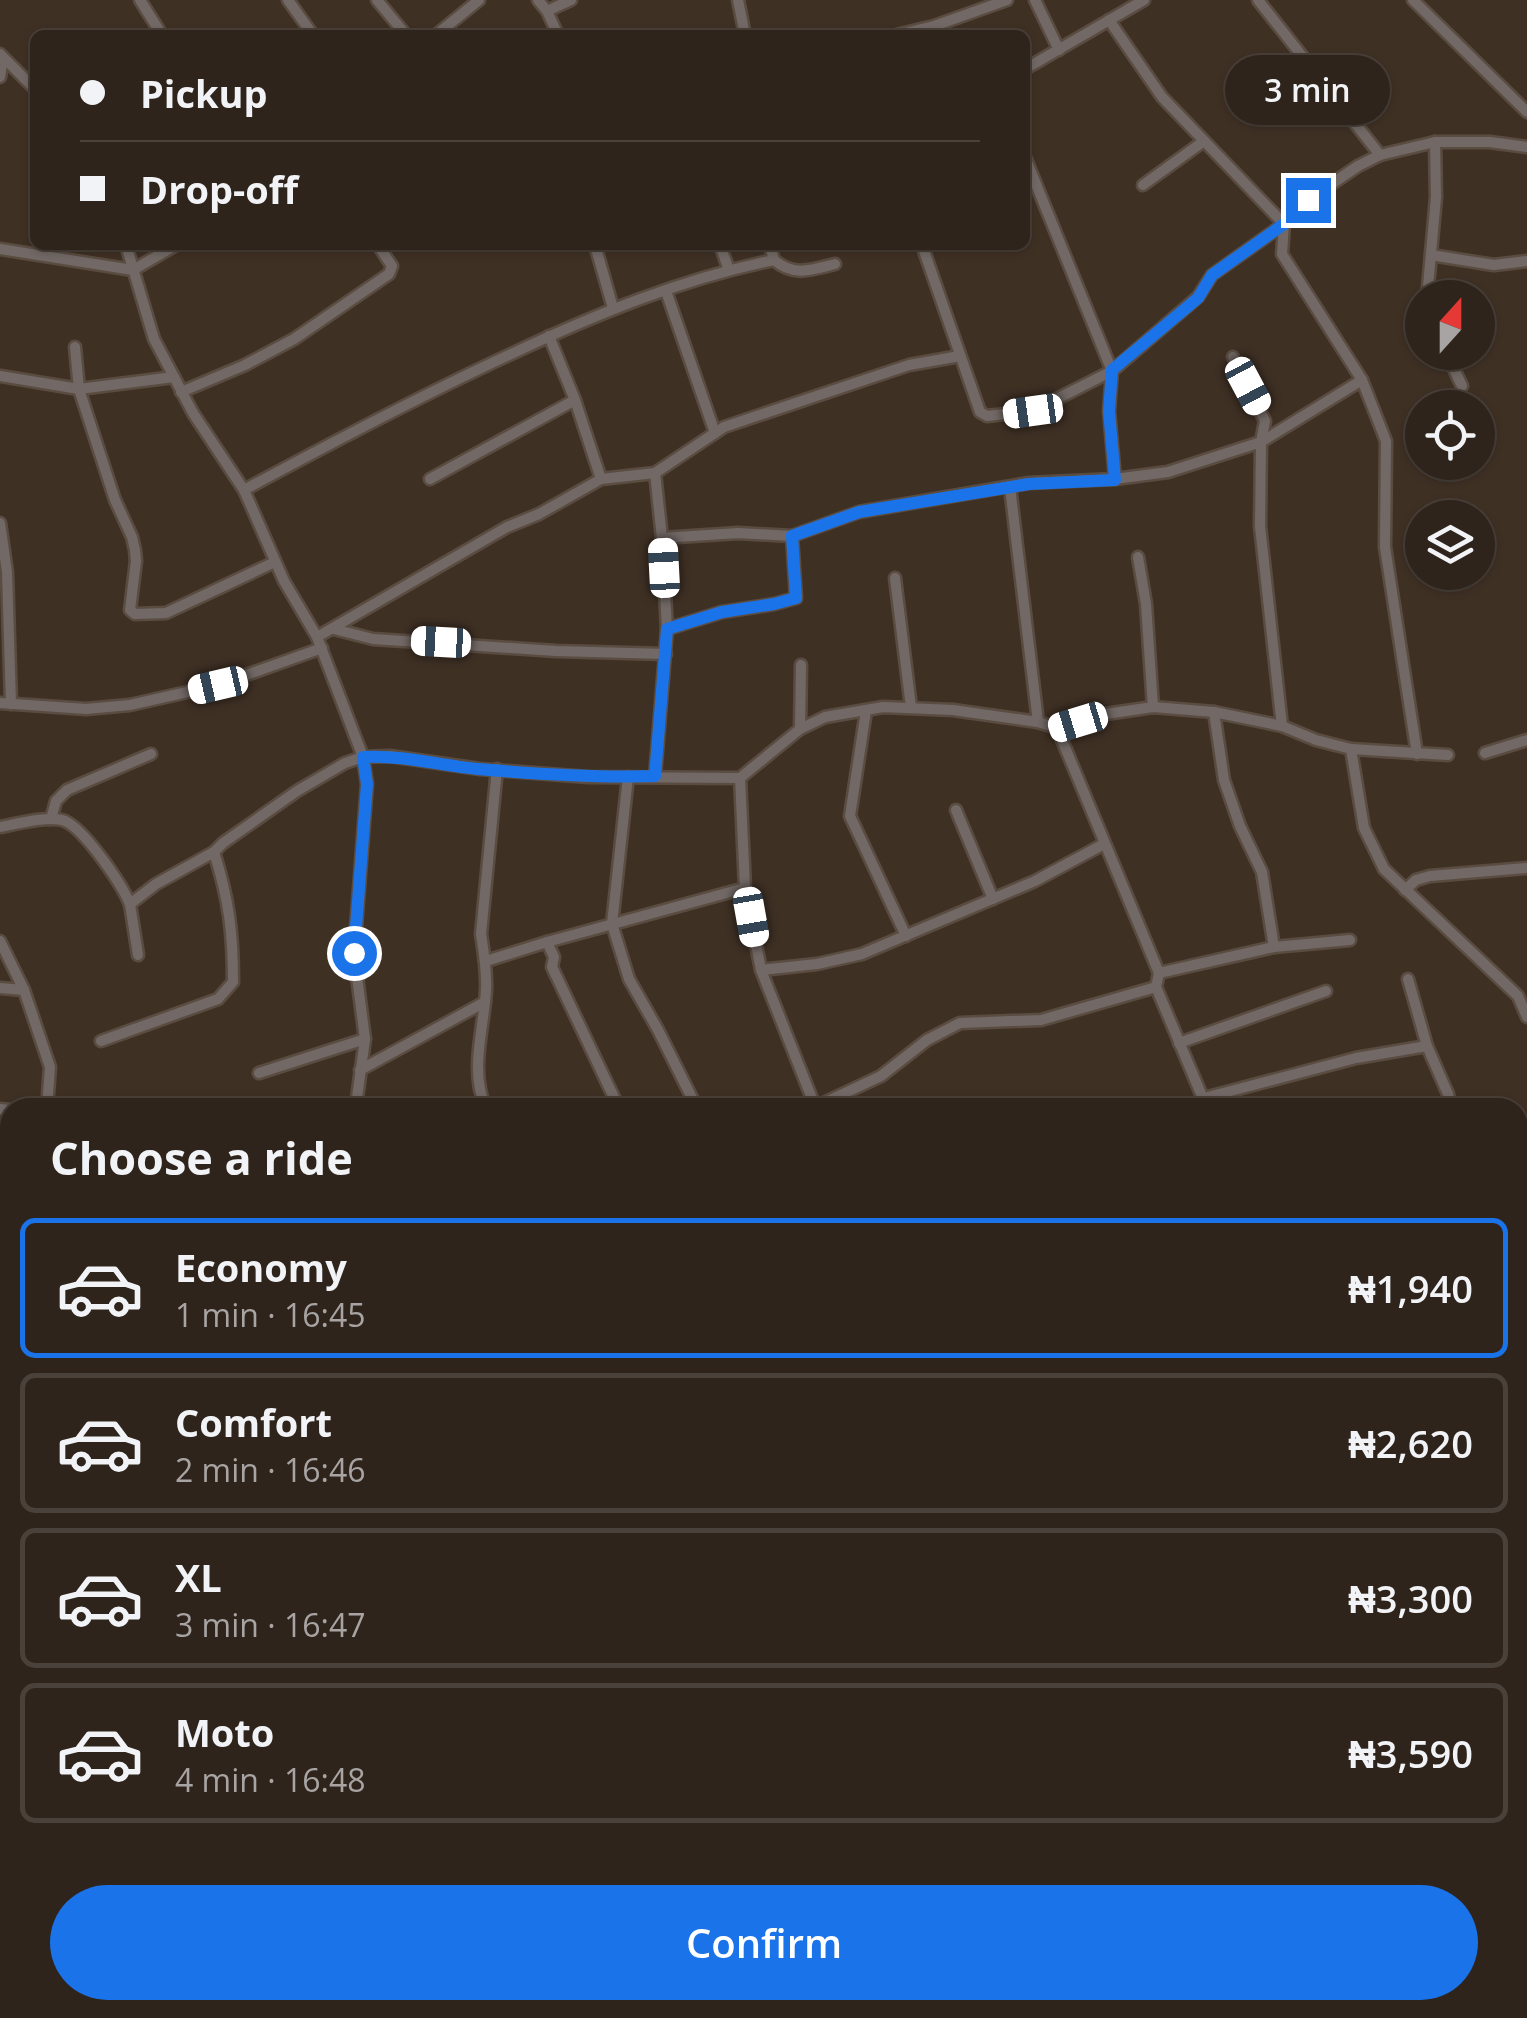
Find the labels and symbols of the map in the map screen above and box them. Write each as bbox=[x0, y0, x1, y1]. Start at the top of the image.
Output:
callout: 3 min bbox=[1226, 55, 1390, 125]
route end bbox=[1286, 178, 1331, 223]
north arrow bbox=[1405, 280, 1495, 370]
car bbox=[1221, 352, 1275, 420]
car bbox=[1001, 392, 1065, 430]
car bbox=[647, 537, 681, 599]
car bbox=[410, 625, 472, 659]
car bbox=[185, 664, 251, 706]
car bbox=[1045, 699, 1111, 745]
car bbox=[731, 885, 771, 949]
route start bbox=[332, 931, 377, 976]

